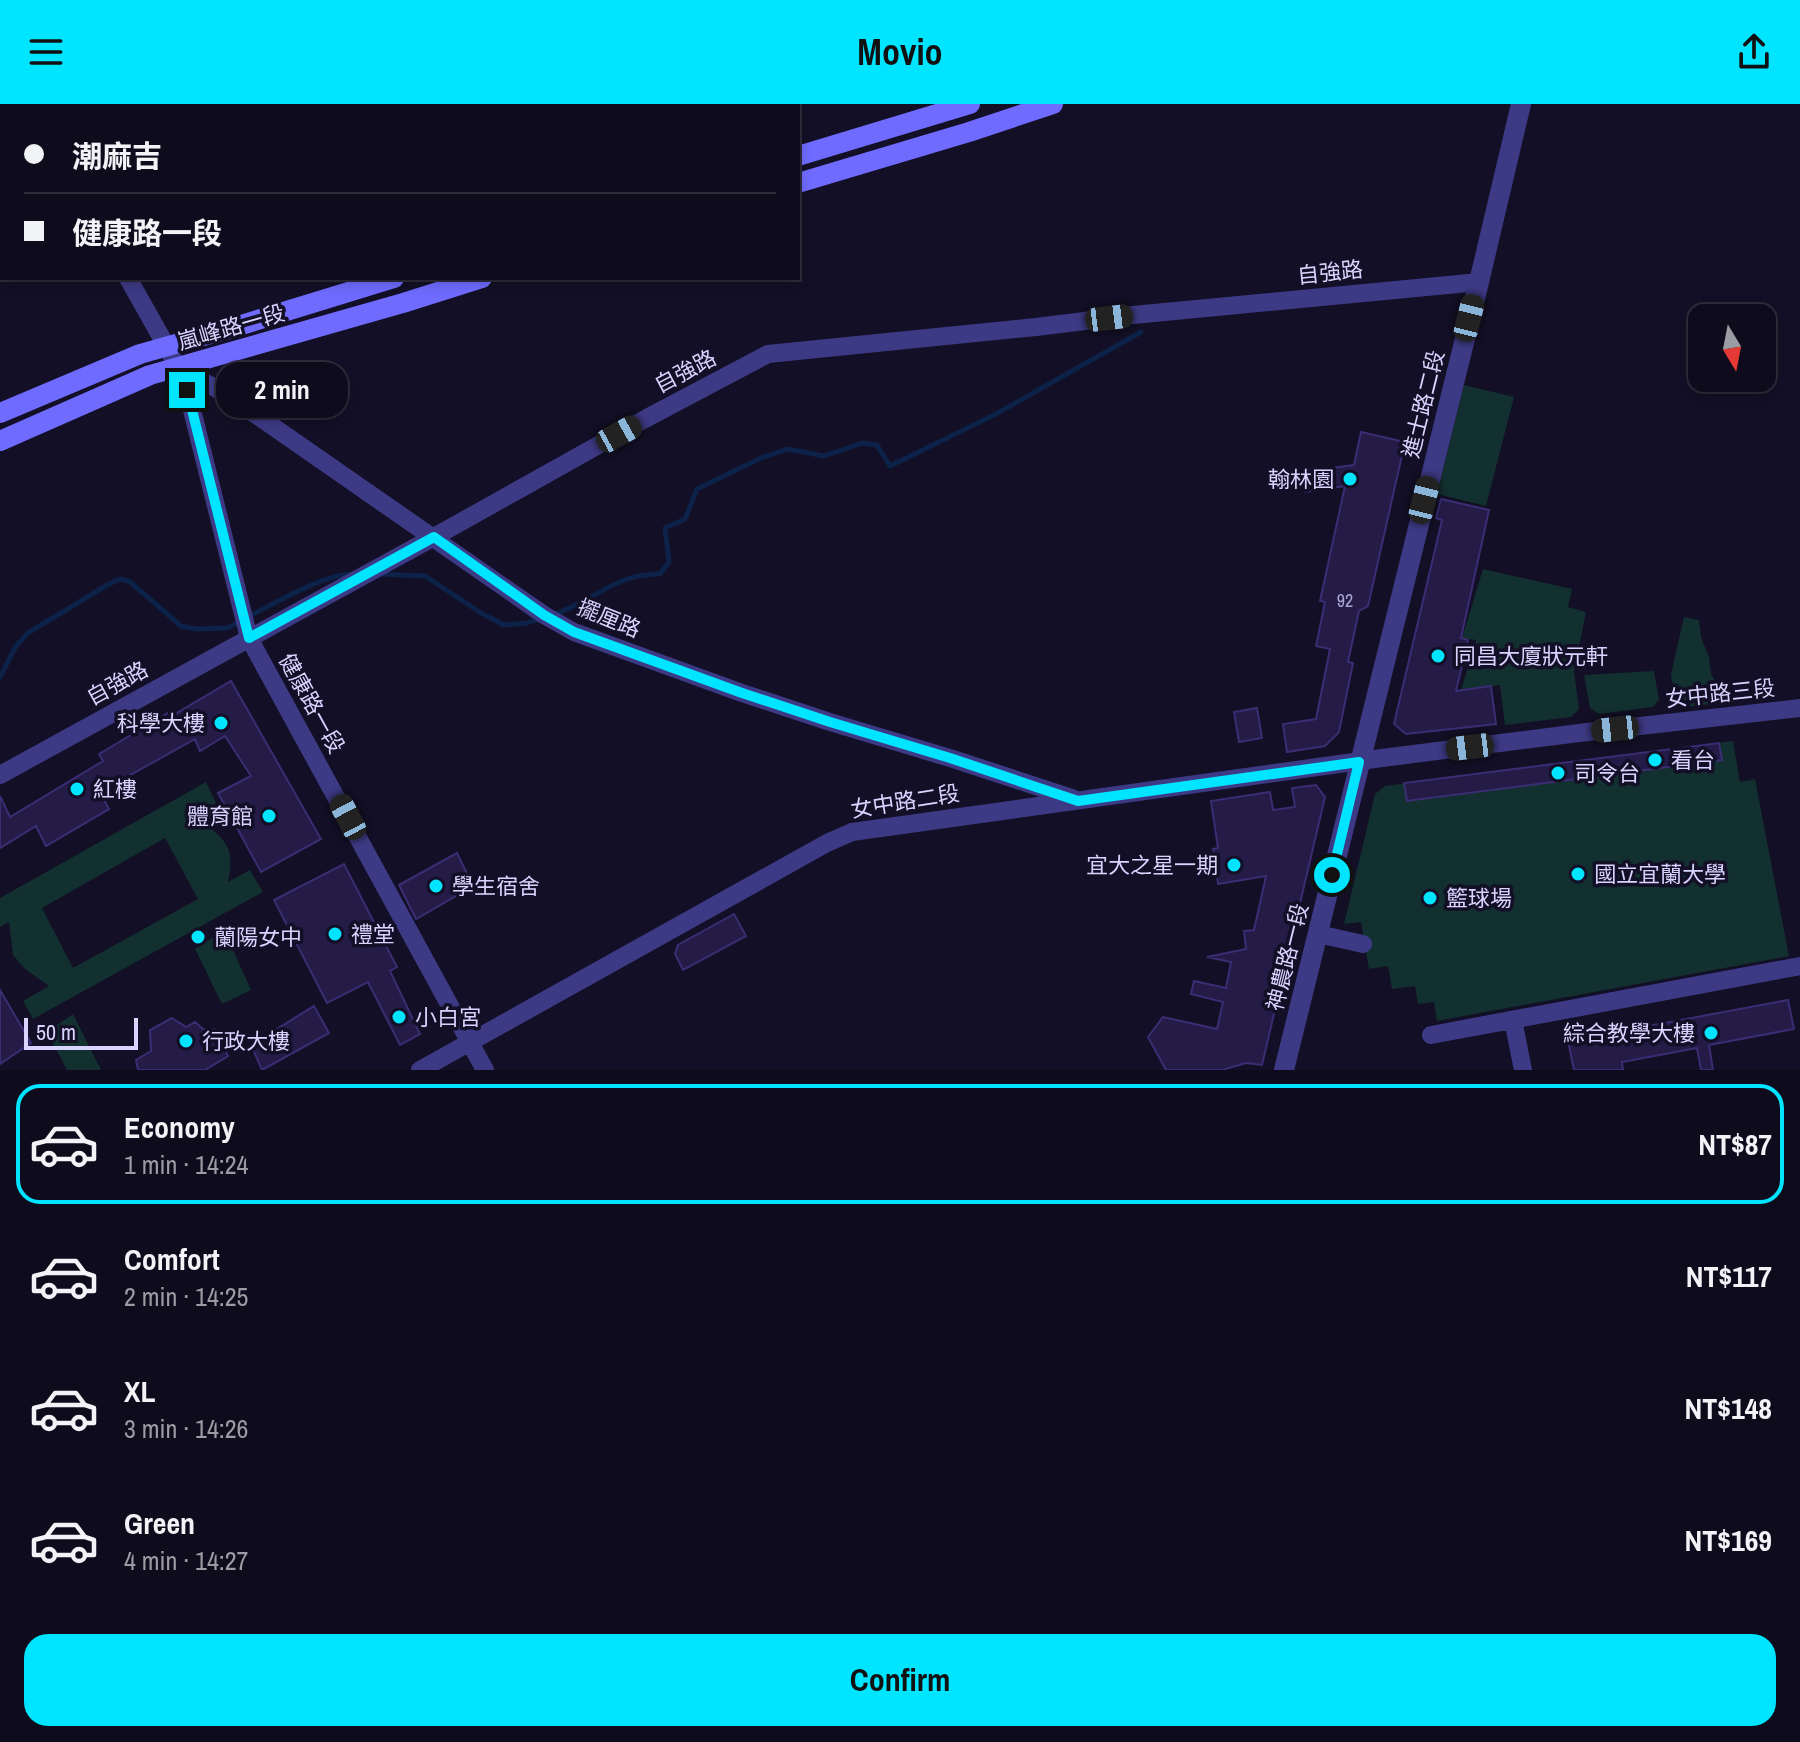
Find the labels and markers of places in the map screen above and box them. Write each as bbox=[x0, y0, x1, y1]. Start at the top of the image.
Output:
place label: 翰林園 bbox=[1268, 464, 1334, 494]
marker: 翰林園 bbox=[1341, 470, 1359, 488]
place label: 同昌大廈狀元軒 bbox=[1454, 641, 1608, 671]
marker: 同昌大廈狀元軒 bbox=[1429, 647, 1447, 665]
place label: 科學大樓 bbox=[117, 708, 205, 738]
marker: 科學大樓 bbox=[212, 714, 230, 732]
place label: 看台 bbox=[1671, 745, 1715, 775]
marker: 看台 bbox=[1646, 751, 1664, 769]
place label: 司令台 bbox=[1574, 758, 1640, 788]
marker: 司令台 bbox=[1549, 764, 1567, 782]
place label: 紅樓 bbox=[93, 774, 137, 804]
marker: 紅樓 bbox=[68, 780, 86, 798]
place label: 體育館 bbox=[187, 801, 253, 831]
marker: 體育館 bbox=[260, 807, 278, 825]
place label: 宜大之星一期 bbox=[1086, 850, 1218, 880]
marker: 宜大之星一期 bbox=[1225, 856, 1243, 874]
place label: 國立宜蘭大學 bbox=[1594, 859, 1726, 889]
marker: 國立宜蘭大學 bbox=[1569, 865, 1587, 883]
place label: 學生宿舍 bbox=[452, 871, 540, 901]
marker: 學生宿舍 bbox=[427, 877, 445, 895]
place label: 籃球場 bbox=[1446, 883, 1512, 913]
marker: 籃球場 bbox=[1421, 889, 1439, 907]
place label: 禮堂 bbox=[351, 919, 395, 949]
place label: 蘭陽女中 bbox=[214, 922, 302, 952]
marker: 禮堂 bbox=[326, 925, 344, 943]
marker: 蘭陽女中 bbox=[189, 928, 207, 946]
place label: 小白宮 bbox=[415, 1002, 481, 1032]
marker: 小白宮 bbox=[390, 1008, 408, 1026]
place label: 綜合教學大樓 bbox=[1563, 1018, 1695, 1048]
marker: 綜合教學大樓 bbox=[1702, 1024, 1720, 1042]
place label: 行政大樓 bbox=[202, 1026, 290, 1056]
marker: 行政大樓 bbox=[177, 1032, 195, 1050]

